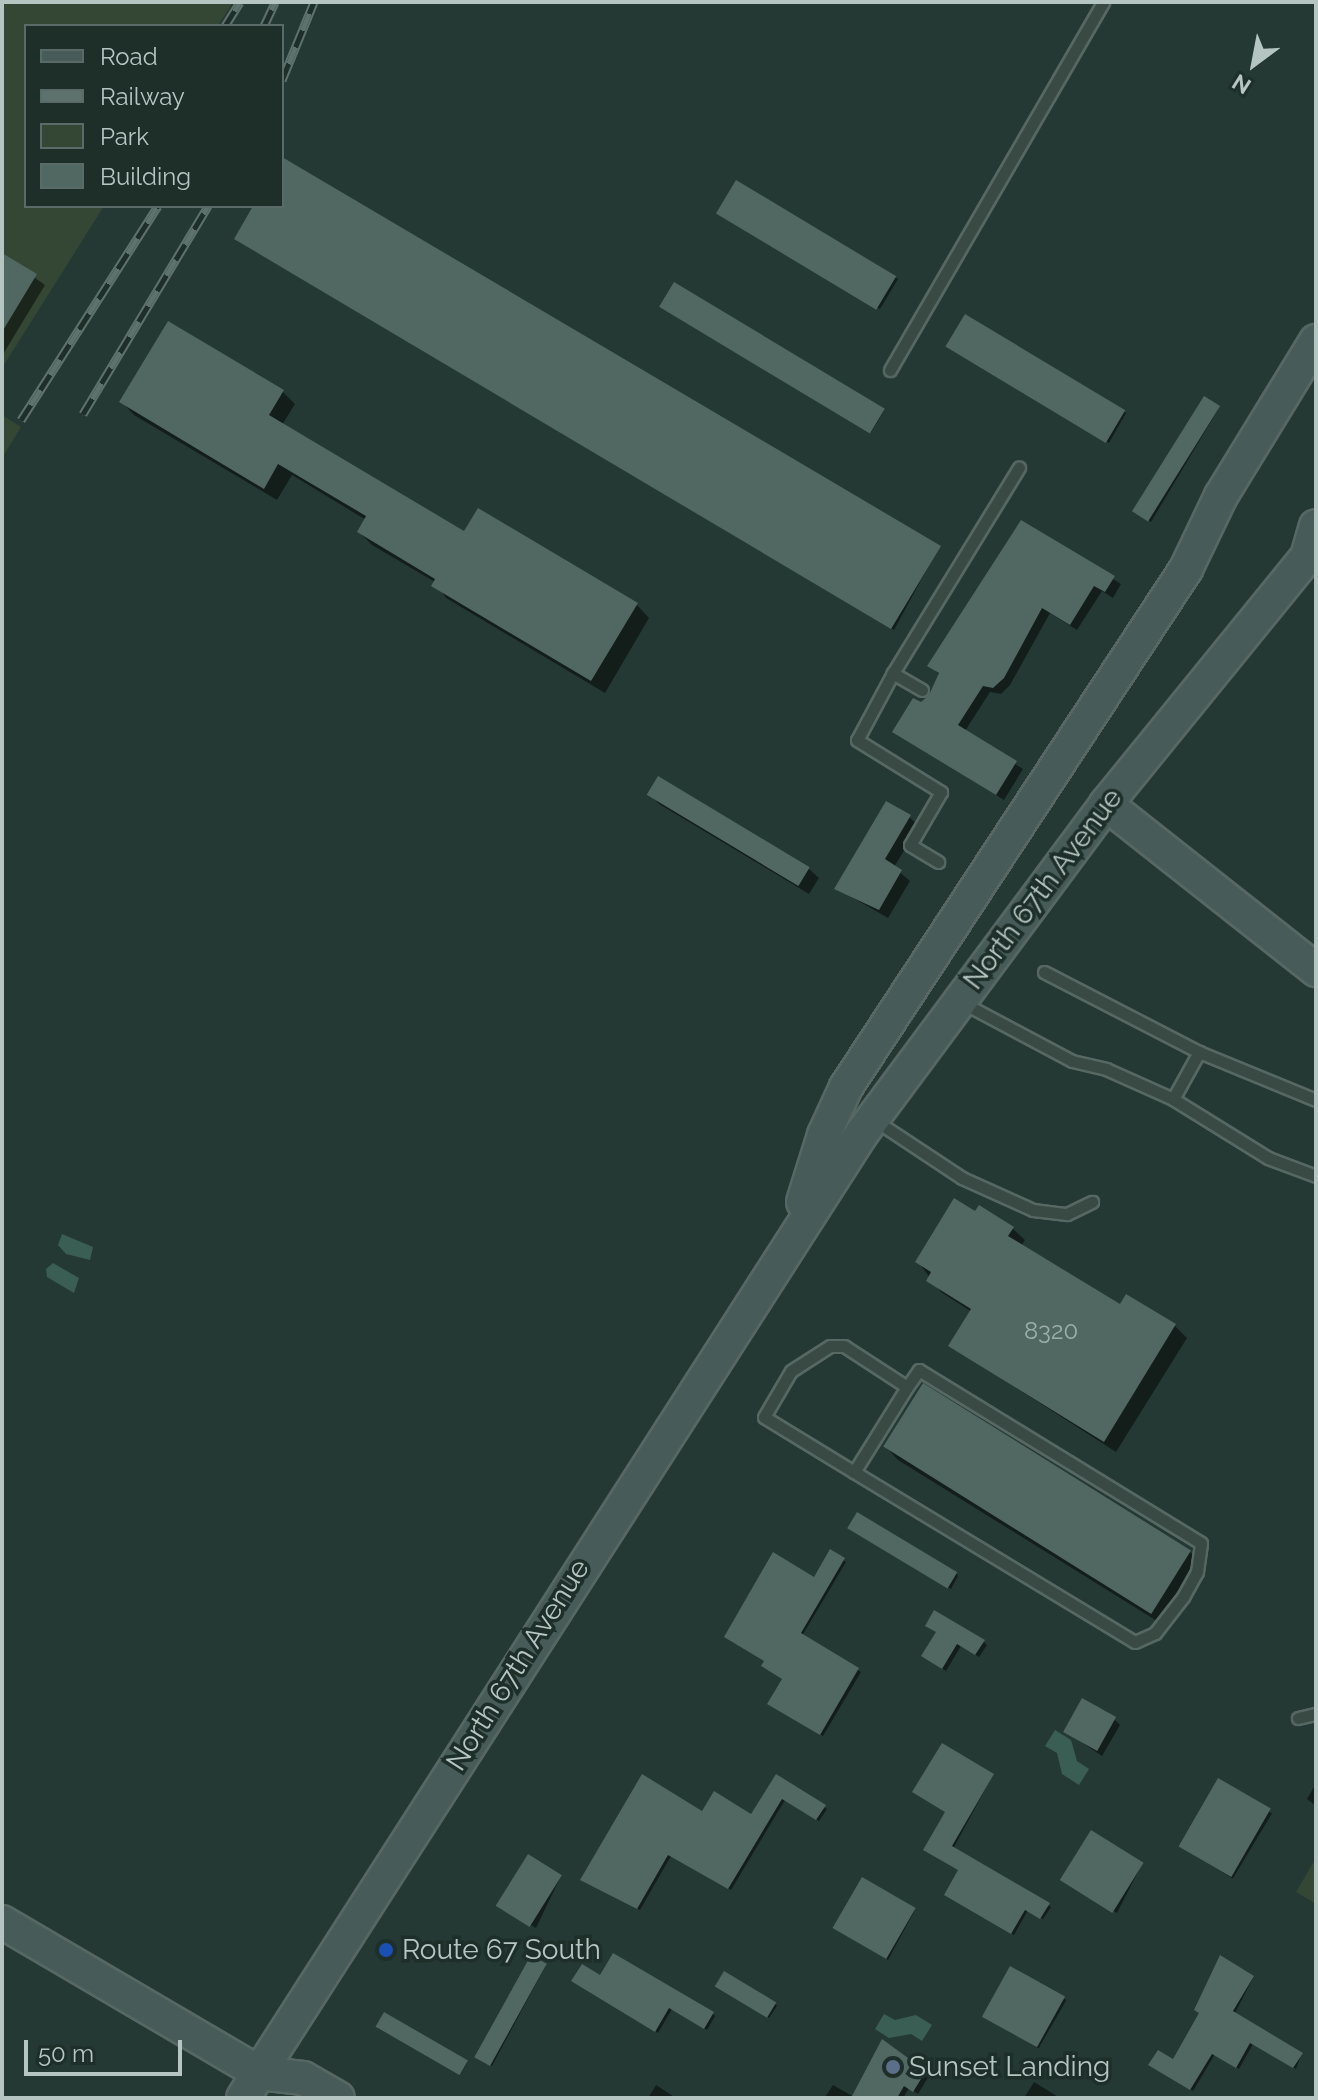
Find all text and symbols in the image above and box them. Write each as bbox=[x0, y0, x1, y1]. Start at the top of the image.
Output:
legend bbox=[24, 24, 284, 208]
north arrow bbox=[1214, 24, 1294, 104]
text: Road bbox=[100, 42, 158, 71]
text: N bbox=[1227, 69, 1255, 100]
text: Railway bbox=[100, 82, 185, 111]
text: Park bbox=[100, 122, 149, 151]
text: Building bbox=[100, 162, 191, 191]
street label: North 67th Avenue bbox=[956, 782, 1130, 996]
house number: 8320 bbox=[1024, 1317, 1078, 1345]
street label: North 67th Avenue bbox=[439, 1553, 597, 1777]
place label: Route 67 South bbox=[402, 1933, 601, 1967]
marker: Route 67 South bbox=[377, 1941, 395, 1959]
scale bar bbox=[28, 2024, 186, 2074]
text: 50 m bbox=[38, 2039, 94, 2068]
place label: Sunset Landing bbox=[909, 2050, 1110, 2084]
marker: Sunset Landing bbox=[884, 2058, 902, 2076]

